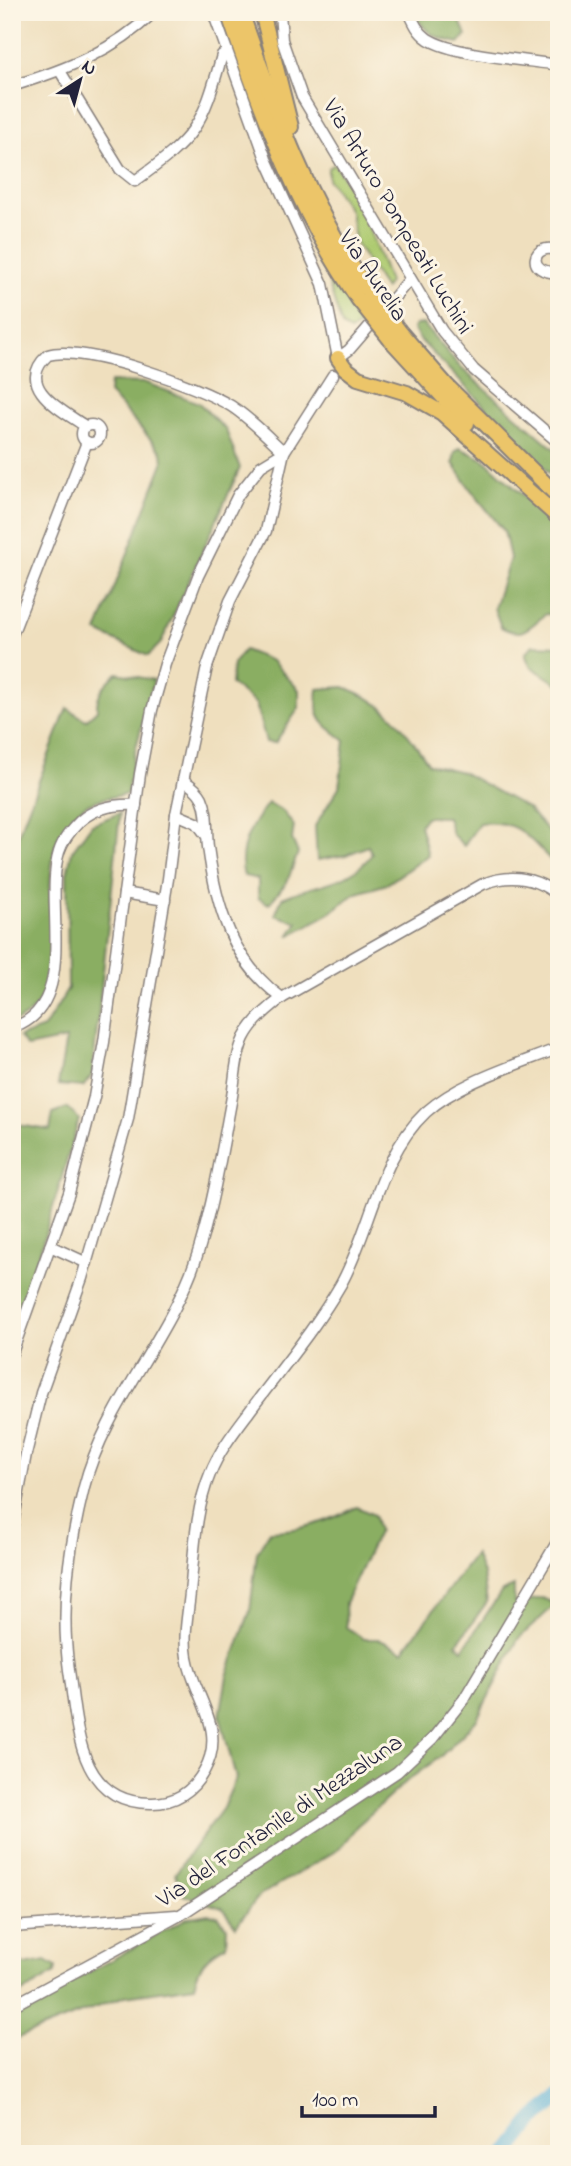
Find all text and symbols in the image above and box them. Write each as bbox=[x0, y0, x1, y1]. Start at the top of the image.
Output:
north arrow bbox=[46, 46, 116, 116]
text: N bbox=[75, 54, 102, 83]
street label: Via Arturo Pompeati Luchini bbox=[312, 92, 481, 342]
street label: Via Aurelia bbox=[328, 223, 415, 329]
street label: Via del Fontanile di Mezzaluna bbox=[149, 1726, 411, 1918]
scale bar bbox=[302, 2075, 434, 2119]
text: 100 m bbox=[312, 2086, 358, 2116]

